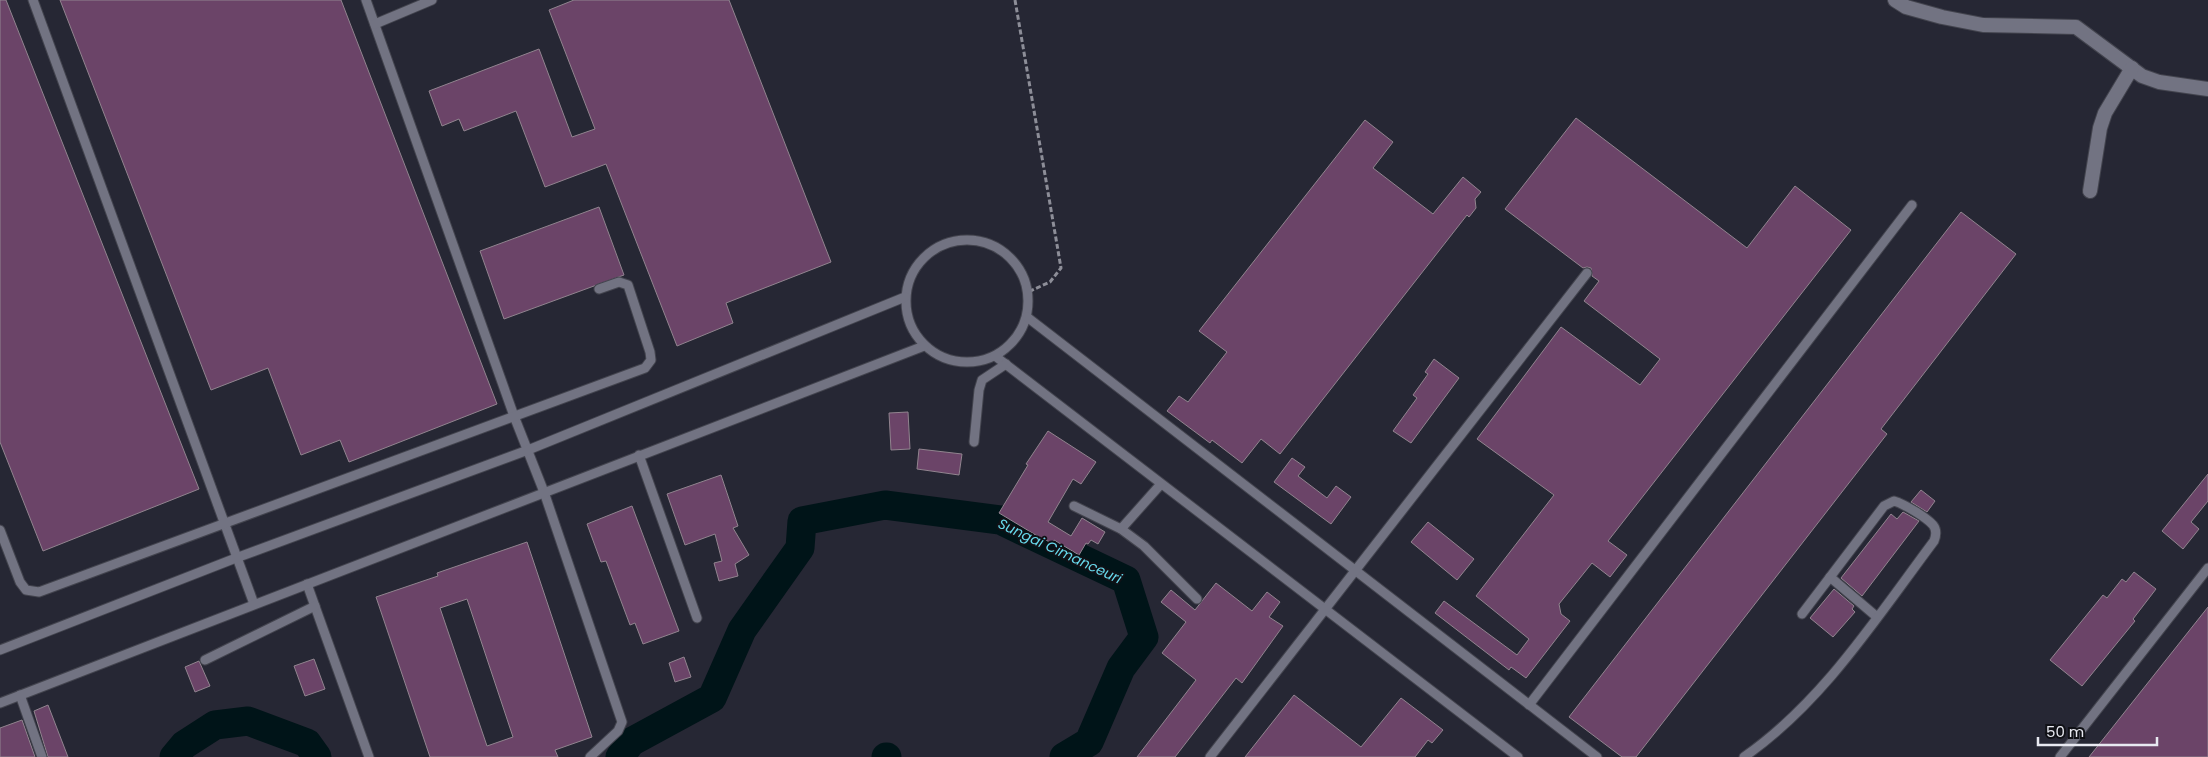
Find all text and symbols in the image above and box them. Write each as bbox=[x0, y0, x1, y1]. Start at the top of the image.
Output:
water label: Sungai Cimanceuri bbox=[995, 514, 1126, 589]
scale bar bbox=[2038, 714, 2157, 746]
text: 50 m bbox=[2046, 721, 2084, 742]

